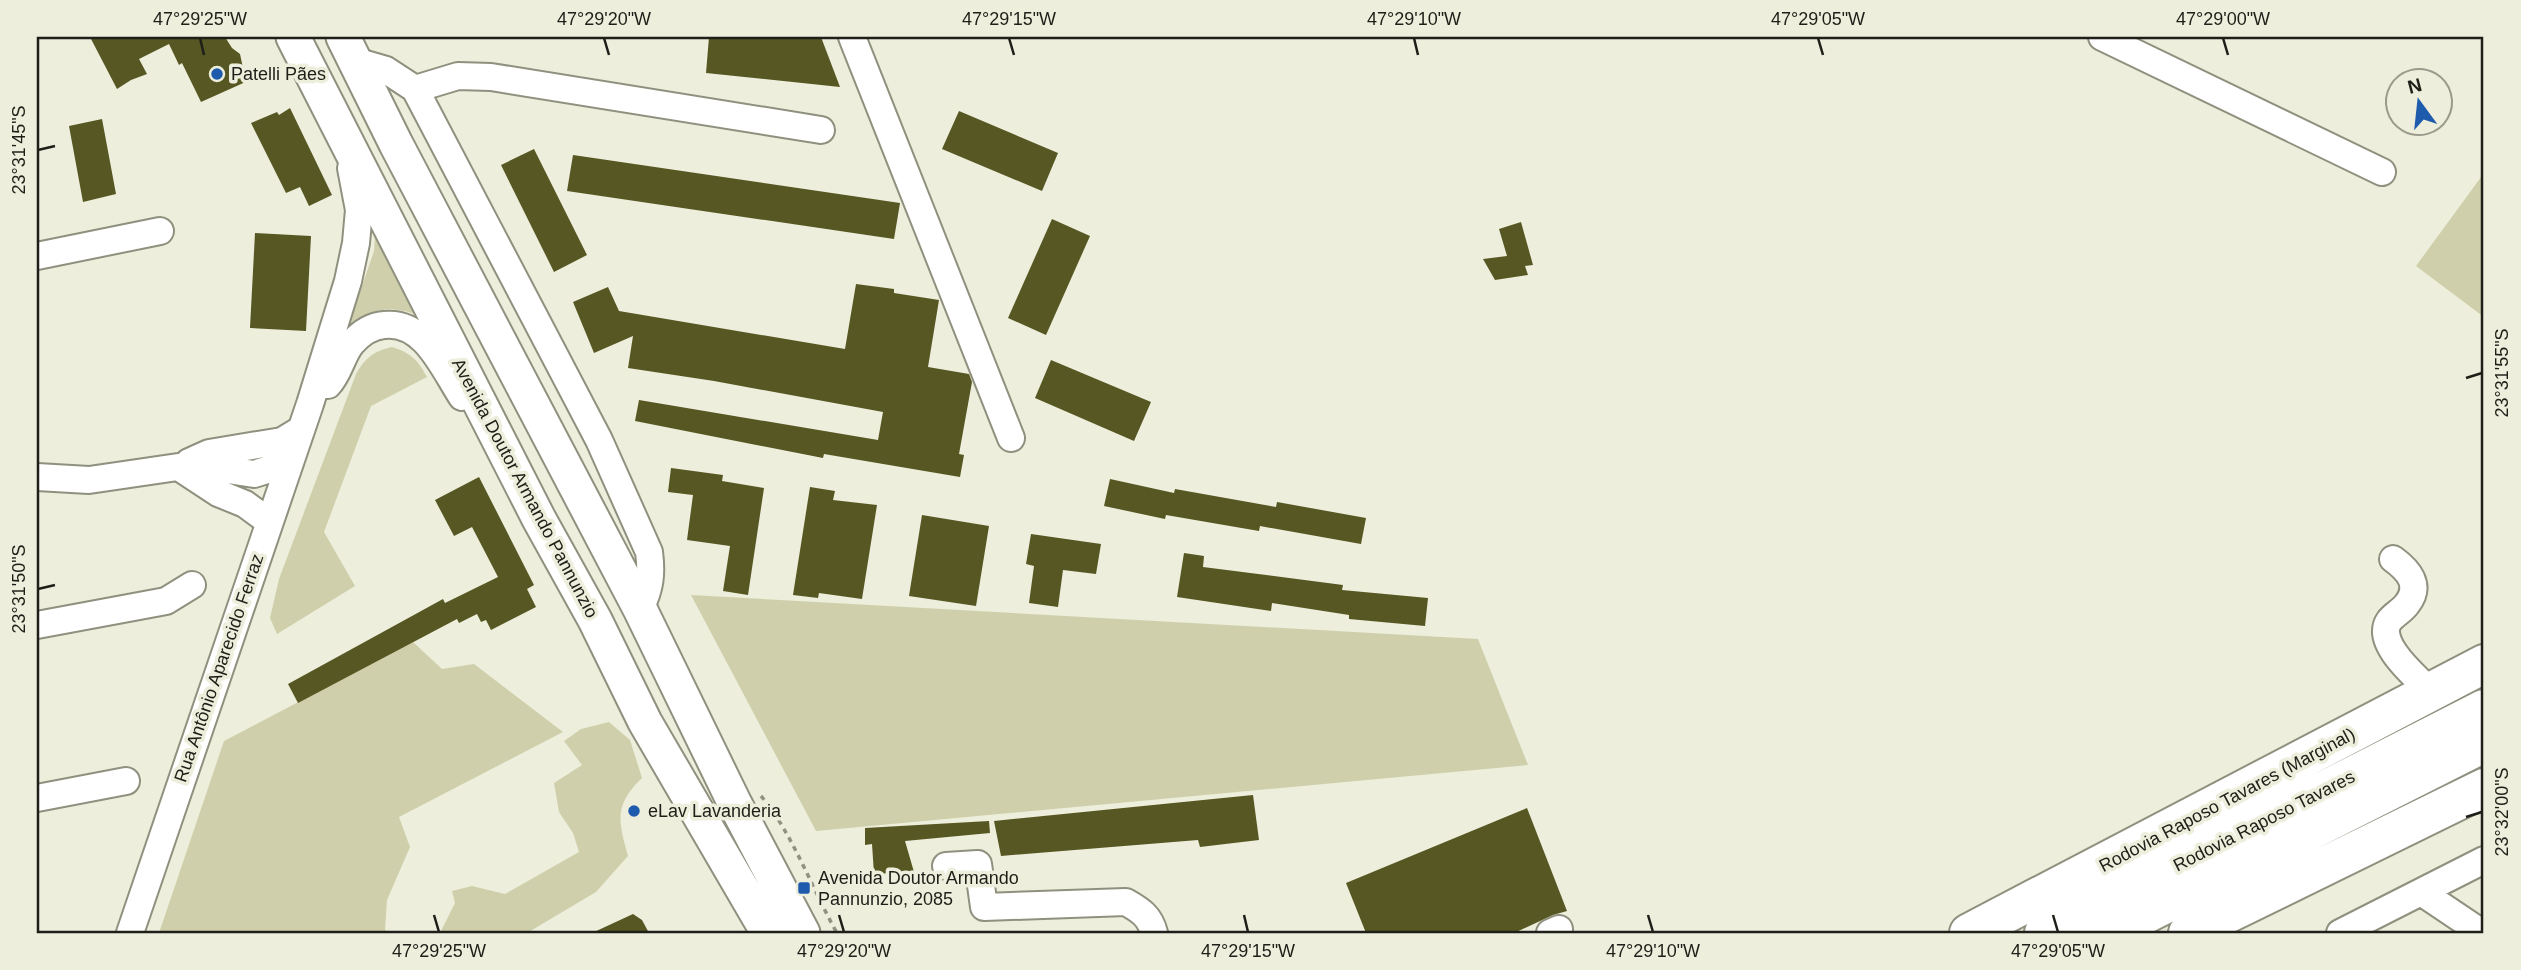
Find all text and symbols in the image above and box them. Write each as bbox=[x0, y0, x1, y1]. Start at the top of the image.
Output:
text: 47°29'25"W bbox=[153, 9, 247, 29]
text: 47°29'20"W bbox=[557, 9, 651, 29]
text: 47°29'15"W bbox=[962, 9, 1056, 29]
text: 47°29'10"W bbox=[1367, 9, 1461, 29]
text: 47°29'05"W bbox=[1771, 9, 1865, 29]
text: 47°29'00"W bbox=[2176, 9, 2270, 29]
place label: Patelli Pães bbox=[231, 64, 326, 84]
marker: Patelli Pães bbox=[209, 66, 225, 82]
north arrow bbox=[2384, 66, 2454, 136]
text: N bbox=[2405, 74, 2424, 98]
text: 23°31'45"S bbox=[9, 105, 29, 195]
text: 23°31'55"S bbox=[2492, 328, 2512, 418]
street label: Avenida Doutor Armando Pannunzio bbox=[448, 355, 602, 621]
text: 23°31'50"S bbox=[9, 544, 29, 634]
street label: Rua Antônio Aparecido Ferraz bbox=[170, 551, 268, 785]
street label: Rodovia Raposo Tavares (Marginal) bbox=[2095, 723, 2359, 877]
street label: Rodovia Raposo Tavares bbox=[2170, 766, 2358, 876]
text: 23°32'00"S bbox=[2492, 767, 2512, 857]
place label: eLav Lavanderia bbox=[648, 801, 782, 821]
marker: eLav Lavanderia bbox=[626, 803, 642, 819]
place label: Avenida Doutor Armando Pannunzio, 2085 bbox=[818, 868, 1019, 909]
marker: Avenida Doutor Armando Pannunzio, 2085 bbox=[796, 880, 812, 896]
text: 47°29'25"W bbox=[392, 941, 486, 961]
text: 47°29'20"W bbox=[797, 941, 891, 961]
text: 47°29'15"W bbox=[1201, 941, 1295, 961]
text: 47°29'10"W bbox=[1606, 941, 1700, 961]
text: 47°29'05"W bbox=[2011, 941, 2105, 961]

